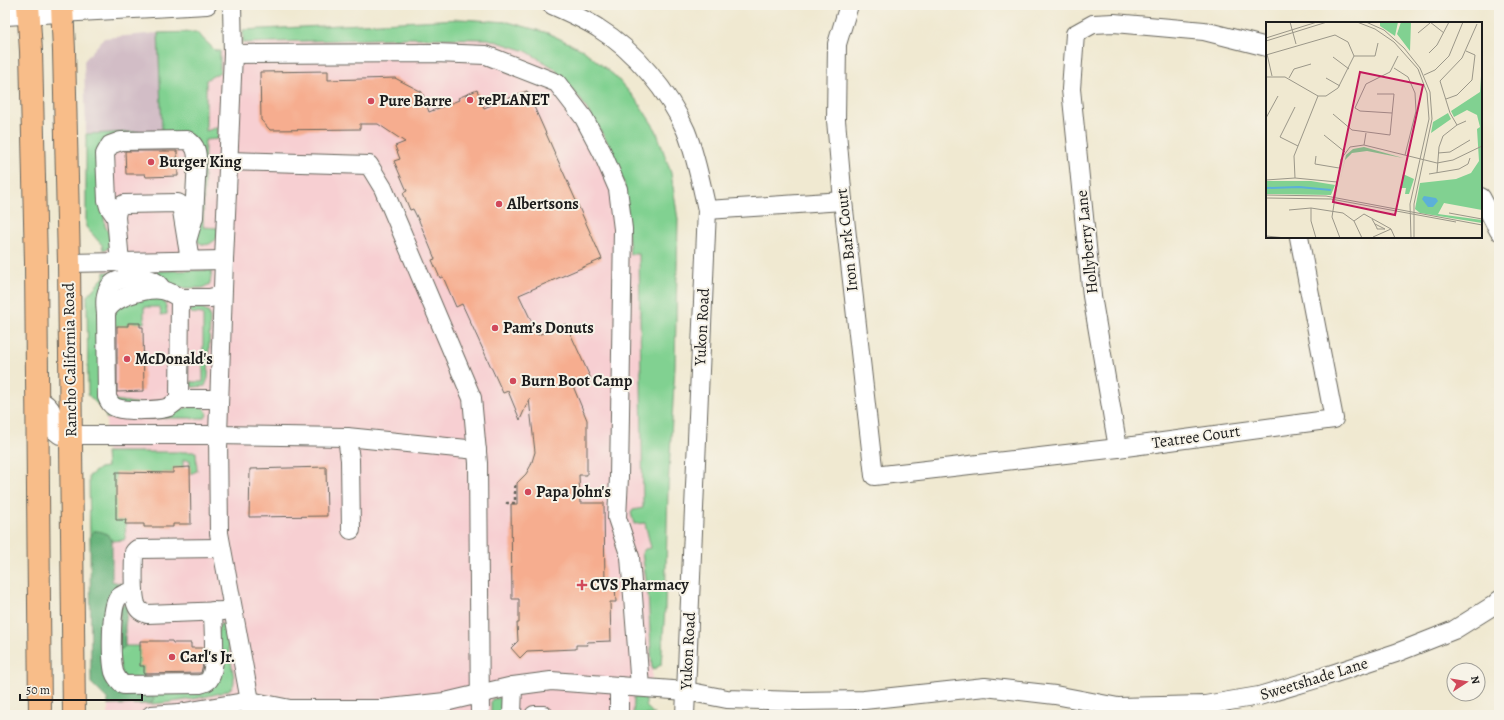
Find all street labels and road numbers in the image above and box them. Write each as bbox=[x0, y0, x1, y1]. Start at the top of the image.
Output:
street label: Iron Bark Court bbox=[831, 187, 863, 293]
street label: Hollyberry Lane bbox=[1071, 189, 1103, 295]
street label: Rancho California Road bbox=[58, 282, 82, 437]
street label: Yukon Road bbox=[689, 287, 715, 367]
street label: Teatree Court bbox=[1150, 420, 1242, 454]
street label: Yukon Road bbox=[675, 611, 701, 691]
street label: Sweetshade Lane bbox=[1257, 652, 1371, 706]

